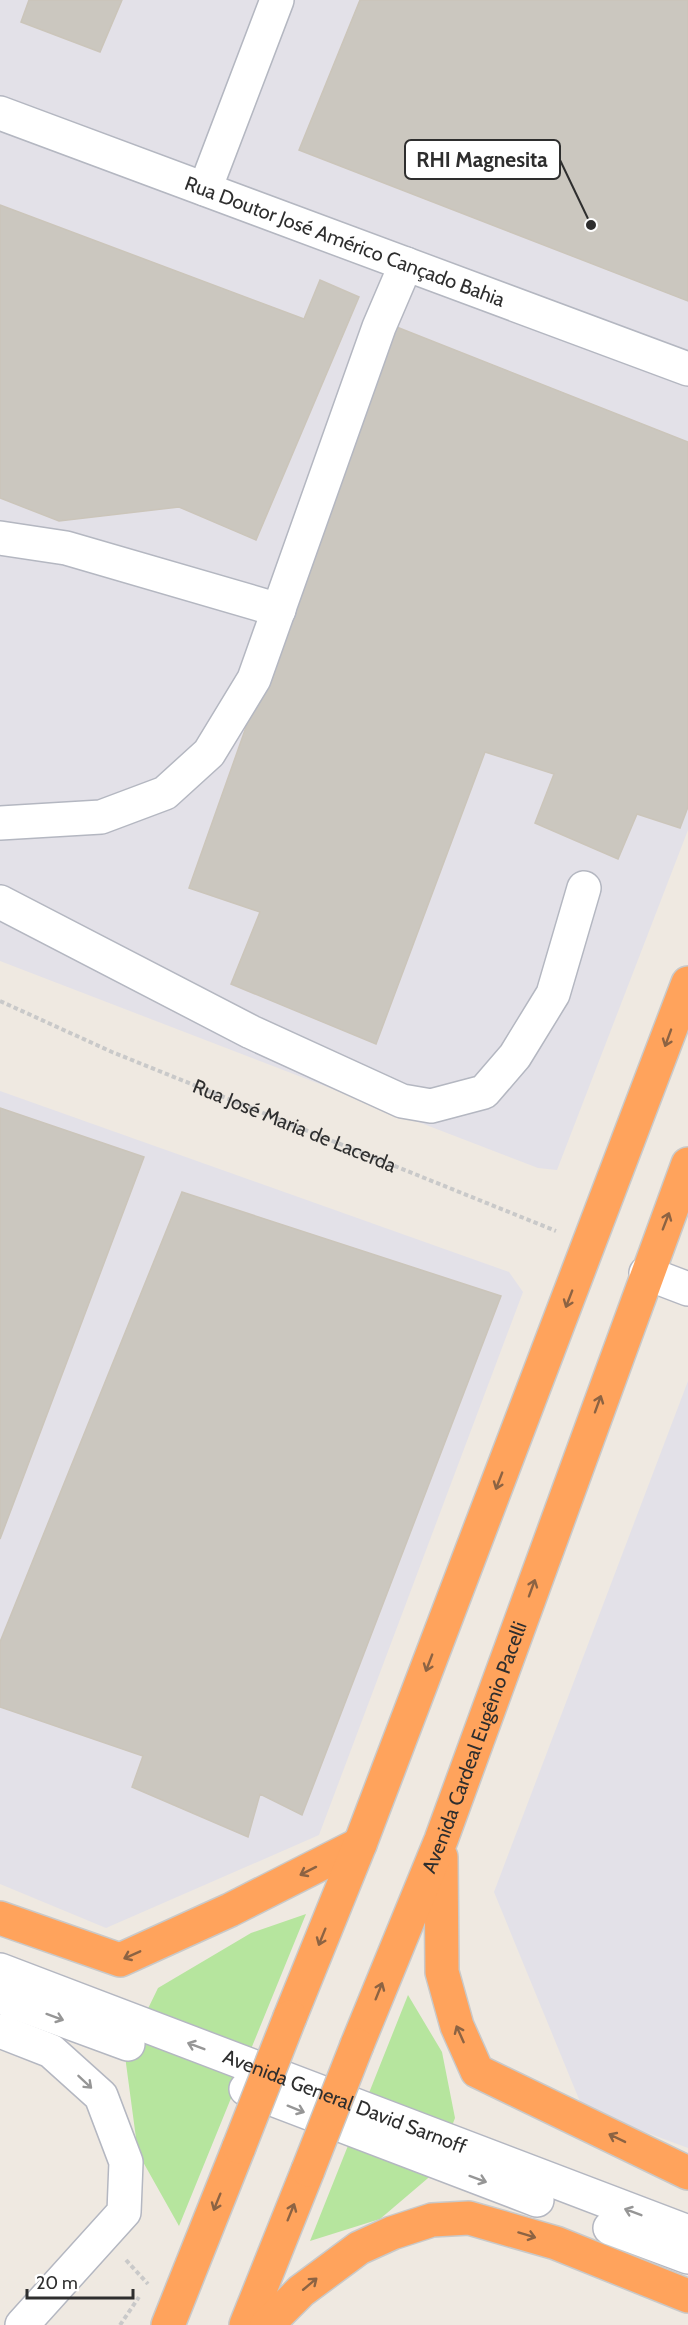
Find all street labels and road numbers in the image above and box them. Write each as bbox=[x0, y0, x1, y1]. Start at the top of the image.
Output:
street label: Rua Doutor José Américo Cançado Bahia bbox=[182, 171, 509, 312]
street label: Rua José Maria de Lacerda bbox=[189, 1074, 400, 1178]
street label: Avenida Cardeal Eugênio Pacelli bbox=[417, 1618, 532, 1877]
street label: Avenida General David Sarnoff bbox=[220, 2044, 470, 2159]

